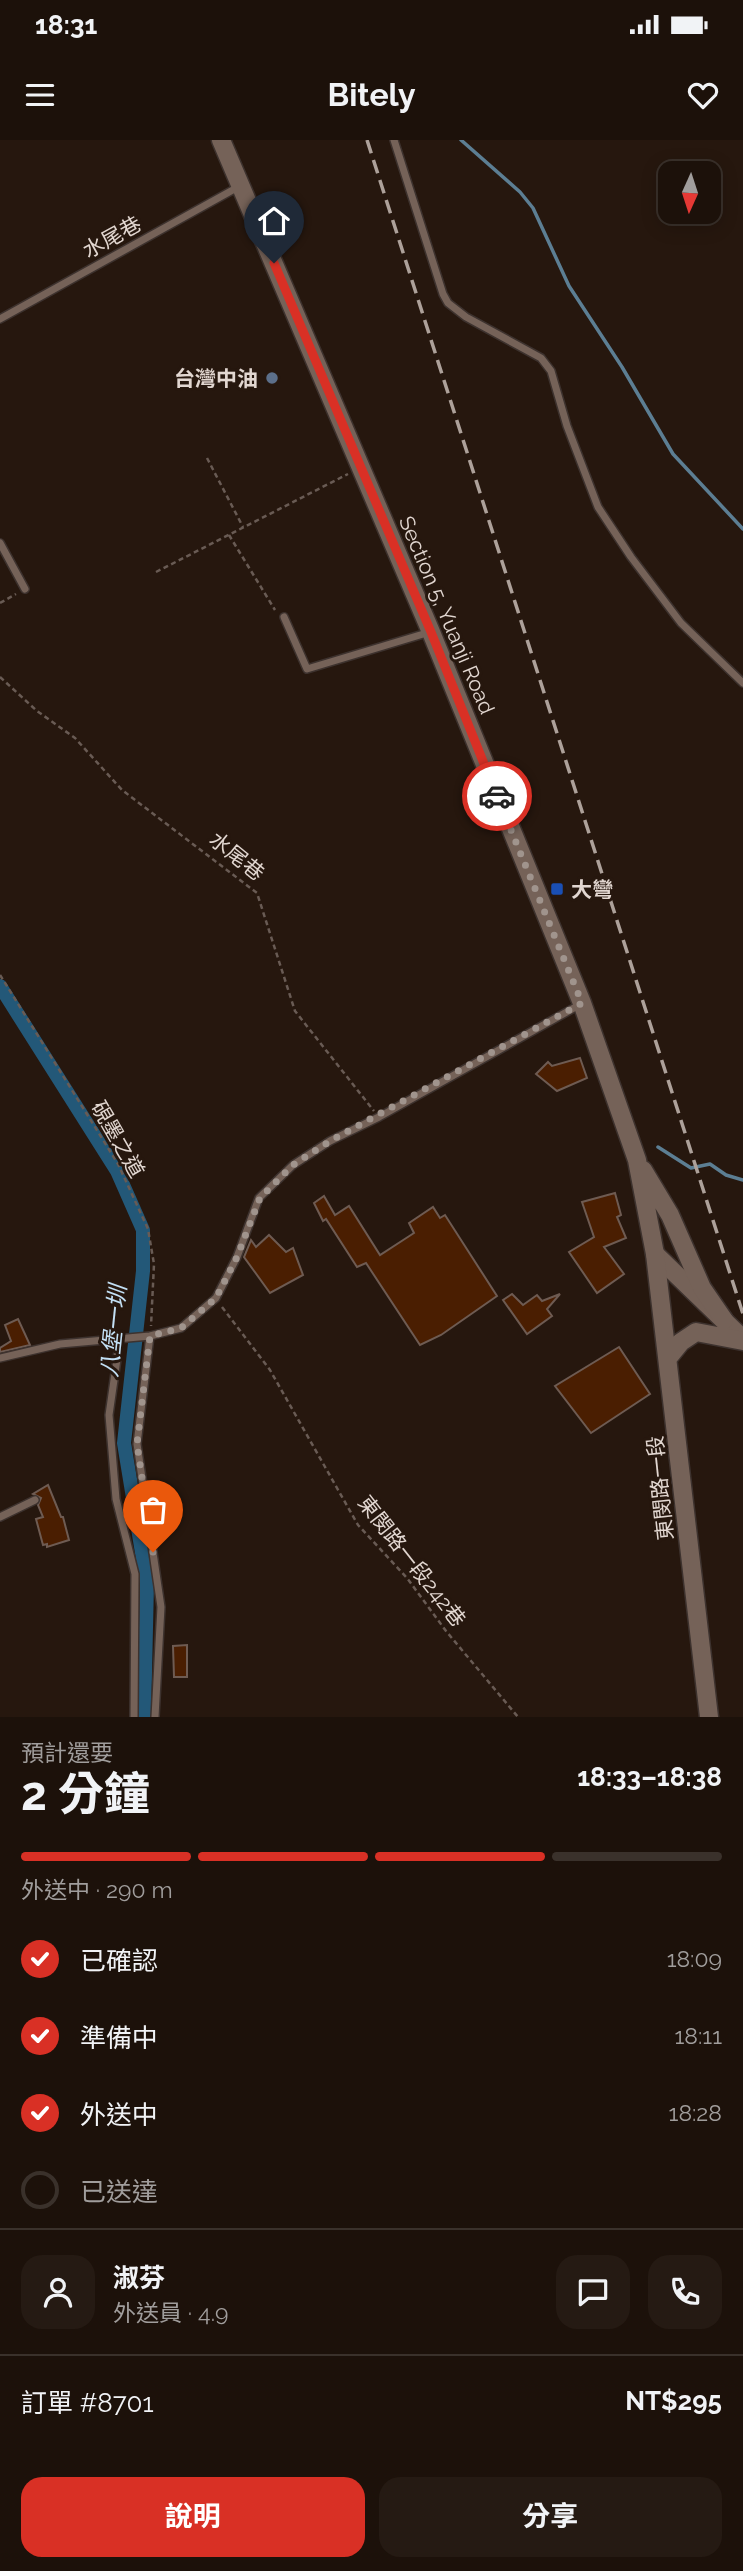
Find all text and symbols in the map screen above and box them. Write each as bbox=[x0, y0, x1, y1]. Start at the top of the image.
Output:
text: 18:31 bbox=[35, 10, 97, 40]
icon: menu bbox=[21, 76, 59, 114]
text: Bitely bbox=[327, 76, 416, 113]
icon: heart bbox=[684, 76, 722, 114]
north arrow bbox=[658, 161, 721, 224]
map controls bbox=[658, 161, 721, 224]
pin bbox=[244, 191, 304, 263]
icon: home bbox=[255, 202, 293, 240]
street label: 水尾巷 bbox=[78, 211, 146, 263]
place label: 台灣中油 bbox=[174, 366, 258, 391]
marker: 台灣中油 bbox=[264, 370, 280, 386]
street label: Section 5, Yuanji Road bbox=[394, 512, 500, 718]
courier bbox=[462, 761, 532, 831]
icon: car bbox=[478, 777, 516, 815]
street label: 水尾巷 bbox=[205, 826, 269, 886]
place label: 大彎 bbox=[571, 877, 613, 902]
marker: 大彎 bbox=[549, 881, 565, 897]
street label: 硯墨之道 bbox=[86, 1096, 150, 1182]
water label: 八堡一圳 bbox=[95, 1281, 132, 1378]
street label: 東閔路一段 bbox=[642, 1434, 678, 1542]
pin bbox=[123, 1480, 183, 1552]
icon: bag bbox=[134, 1491, 172, 1529]
street label: 東閔路一段242巷 bbox=[353, 1491, 471, 1631]
text: 預計還要 bbox=[21, 1739, 113, 1766]
text: 18:33–18:38 bbox=[577, 1762, 722, 1792]
text: 2 分鐘 bbox=[21, 1767, 150, 1821]
text: 外送中 · 290 m bbox=[21, 1876, 173, 1903]
icon: check bbox=[21, 1940, 59, 1978]
text: 18:09 bbox=[667, 1945, 722, 1972]
text: 已確認 bbox=[80, 1946, 158, 1976]
icon: check bbox=[21, 2017, 59, 2055]
text: 18:11 bbox=[675, 2022, 722, 2049]
text: 準備中 bbox=[80, 2023, 158, 2053]
icon: check bbox=[21, 2094, 59, 2132]
text: 18:28 bbox=[669, 2099, 722, 2126]
text: 外送中 bbox=[80, 2100, 158, 2130]
text: 已送達 bbox=[80, 2177, 158, 2207]
button: person bbox=[21, 2255, 95, 2329]
button: chat bbox=[556, 2255, 630, 2329]
button: phone bbox=[648, 2255, 722, 2329]
text: 淑芬 bbox=[113, 2263, 165, 2293]
text: 外送員 · 4.9 bbox=[113, 2299, 228, 2326]
text: NT$295 bbox=[625, 2386, 722, 2416]
text: 訂單 #8701 bbox=[21, 2388, 154, 2418]
button: 說明 bbox=[21, 2477, 365, 2557]
button: 分享 bbox=[379, 2477, 722, 2557]

